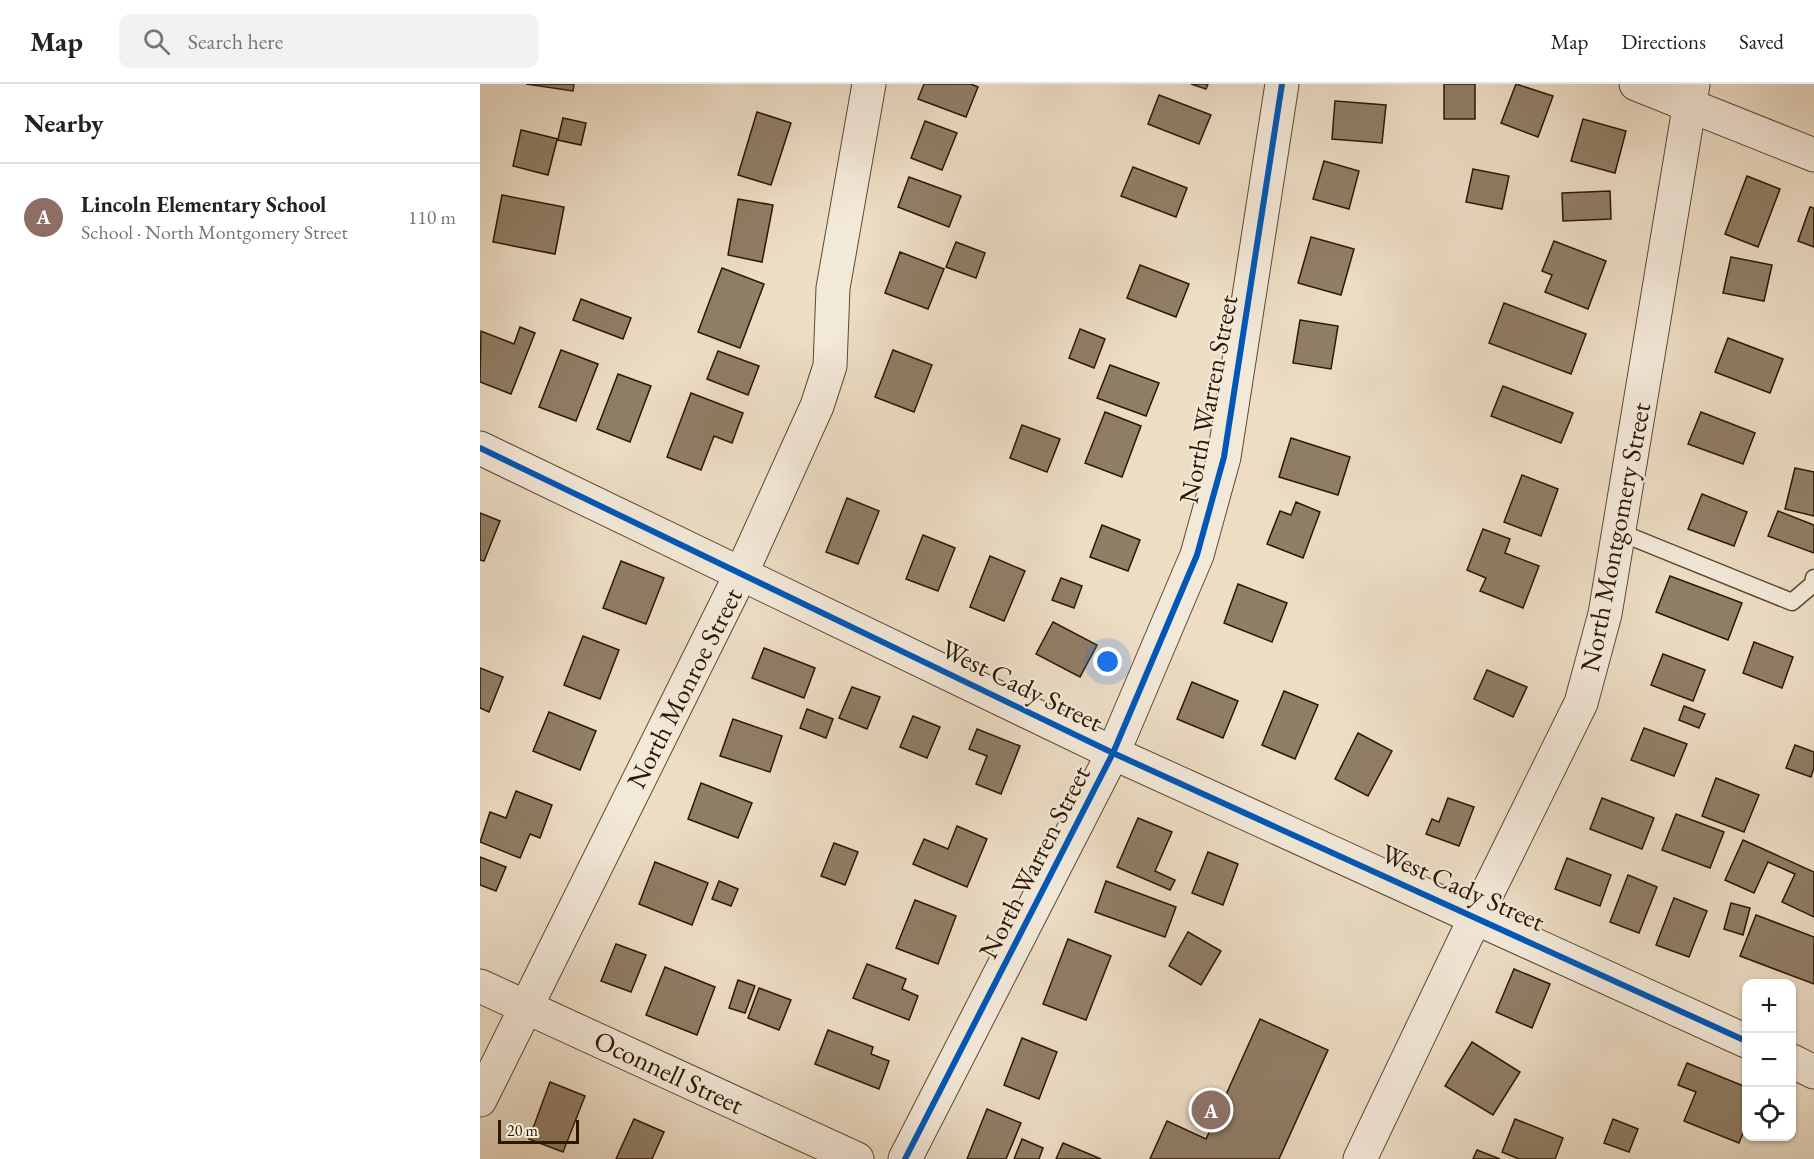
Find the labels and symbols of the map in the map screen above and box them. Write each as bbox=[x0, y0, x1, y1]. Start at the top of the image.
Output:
street label: North Warren Street bbox=[1171, 291, 1245, 506]
street label: North Montgomery Street bbox=[1572, 399, 1658, 675]
street label: North Monroe Street bbox=[618, 581, 750, 794]
street label: West Cady Street bbox=[936, 631, 1109, 739]
your location bbox=[1093, 647, 1122, 676]
street label: North Warren Street bbox=[970, 759, 1098, 964]
street label: West Cady Street bbox=[1376, 835, 1551, 939]
street label: Oconnell Street bbox=[589, 1022, 750, 1122]
pin: A bbox=[1192, 1088, 1230, 1132]
scale bar bbox=[498, 1117, 579, 1144]

